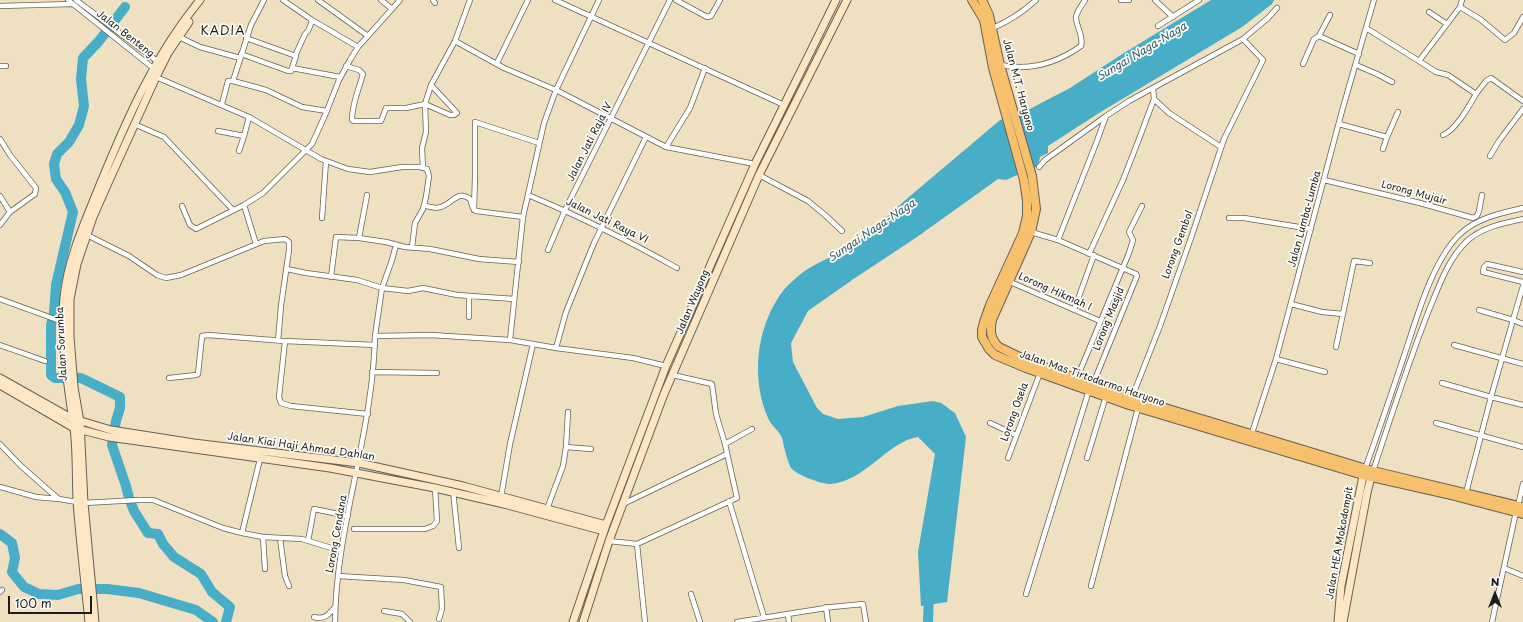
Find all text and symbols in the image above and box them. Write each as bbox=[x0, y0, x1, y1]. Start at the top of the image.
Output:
street label: Jalan Benteng bbox=[94, 8, 156, 60]
water label: Sungai Naga-Naga bbox=[1095, 20, 1189, 84]
district label: KADIA bbox=[200, 25, 246, 39]
street label: Jalan M.T. Haryono bbox=[1000, 38, 1036, 132]
street label: Jalan Jati Raja IV bbox=[565, 100, 615, 184]
street label: Jalan Lumba-Lumba bbox=[1286, 169, 1324, 269]
street label: Lorong Mujair bbox=[1380, 179, 1448, 207]
street label: Jalan Jati Raya VI bbox=[564, 196, 650, 246]
water label: Sungai Naga-Naga bbox=[826, 197, 918, 265]
street label: Lorong Gembol bbox=[1160, 209, 1196, 281]
street label: Jalan Wayong bbox=[674, 268, 712, 336]
street label: Lorong Hikmah I bbox=[1017, 270, 1093, 314]
street label: Lorong Masjid bbox=[1091, 286, 1127, 352]
street label: Jalan Sorumba bbox=[54, 307, 70, 381]
street label: Jalan Mas Tirtodarmo Haryono bbox=[1018, 348, 1166, 410]
street label: Lorong Osela bbox=[999, 381, 1031, 443]
street label: Jalan Kiai Haji Ahmad Dahlan bbox=[227, 431, 375, 463]
street label: Jalan HEA Mokodompit bbox=[1324, 486, 1356, 600]
street label: Lorong Cendana bbox=[324, 494, 350, 574]
text: N bbox=[1491, 573, 1499, 590]
north arrow bbox=[1475, 574, 1515, 614]
scale bar bbox=[10, 588, 94, 614]
text: 100 m bbox=[15, 594, 52, 612]

